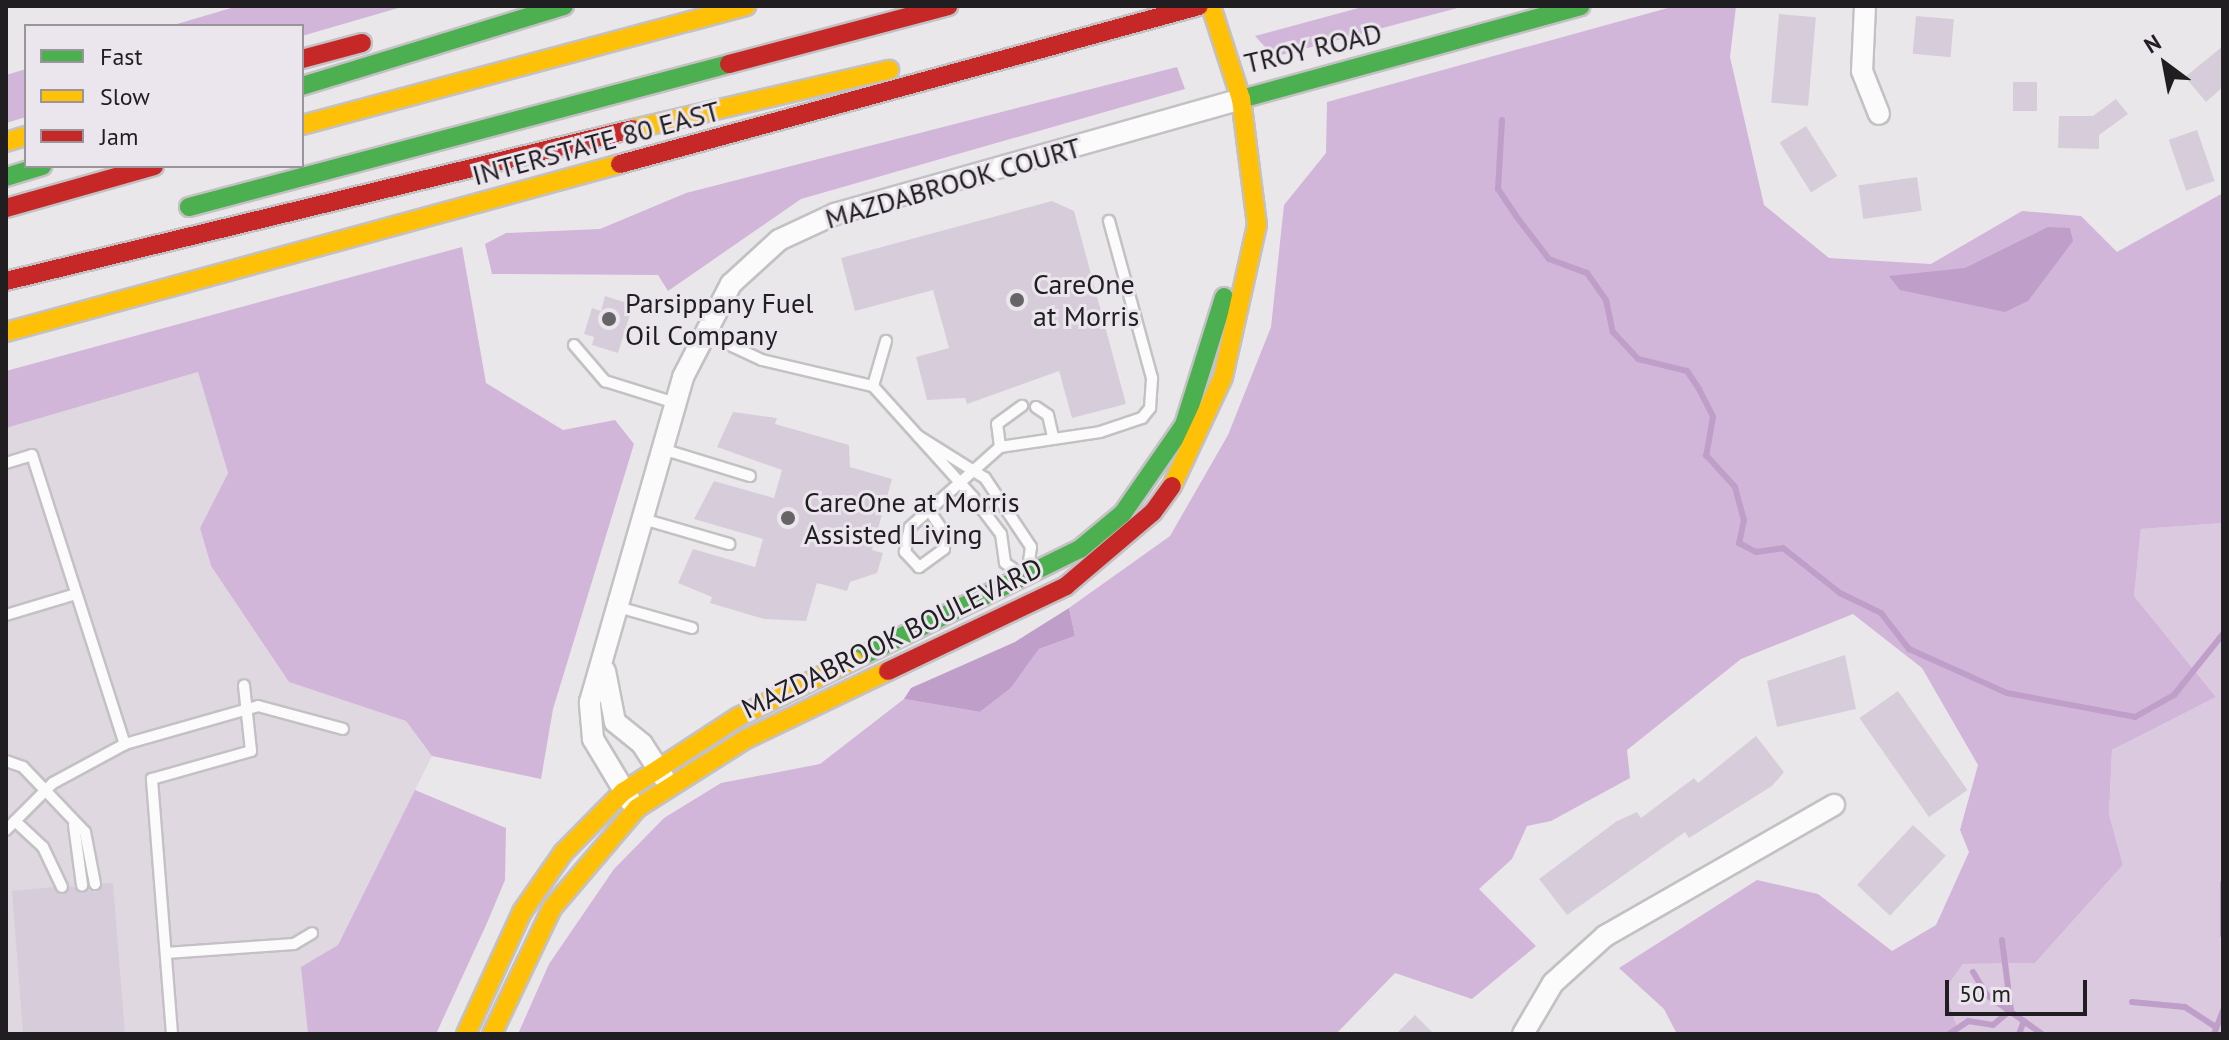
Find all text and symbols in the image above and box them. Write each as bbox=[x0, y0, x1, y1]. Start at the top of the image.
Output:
street label: TROY ROAD bbox=[1241, 16, 1385, 80]
legend bbox=[24, 24, 304, 168]
north arrow bbox=[2125, 24, 2205, 104]
text: N bbox=[2139, 28, 2166, 59]
text: Fast bbox=[100, 41, 143, 72]
text: Slow bbox=[100, 81, 150, 112]
street label: INTERSTATE 80 EAST bbox=[468, 94, 724, 192]
text: Jam bbox=[100, 121, 138, 152]
street label: MAZDABROOK COURT bbox=[821, 130, 1085, 236]
place label: CareOne at Morris bbox=[1033, 267, 1139, 333]
place label: Parsippany Fuel Oil Company bbox=[625, 286, 814, 352]
marker: CareOne at Morris bbox=[1008, 291, 1026, 309]
marker: Parsippany Fuel Oil Company bbox=[600, 310, 618, 328]
place label: CareOne at Morris Assisted Living bbox=[804, 485, 1020, 551]
marker: CareOne at Morris Assisted Living bbox=[779, 509, 797, 527]
street label: MAZDABROOK BOULEVARD bbox=[736, 550, 1048, 726]
scale bar bbox=[1949, 964, 2091, 1014]
text: 50 m bbox=[1959, 978, 2011, 1009]

